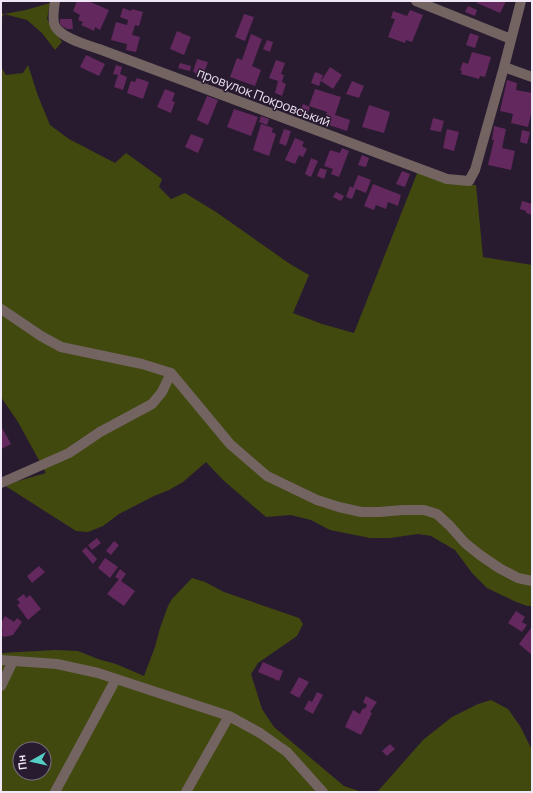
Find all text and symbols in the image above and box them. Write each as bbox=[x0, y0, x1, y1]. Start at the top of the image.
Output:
street label: провулок Покровський bbox=[195, 63, 333, 131]
north arrow bbox=[12, 741, 52, 781]
text: Пн bbox=[13, 754, 30, 771]

